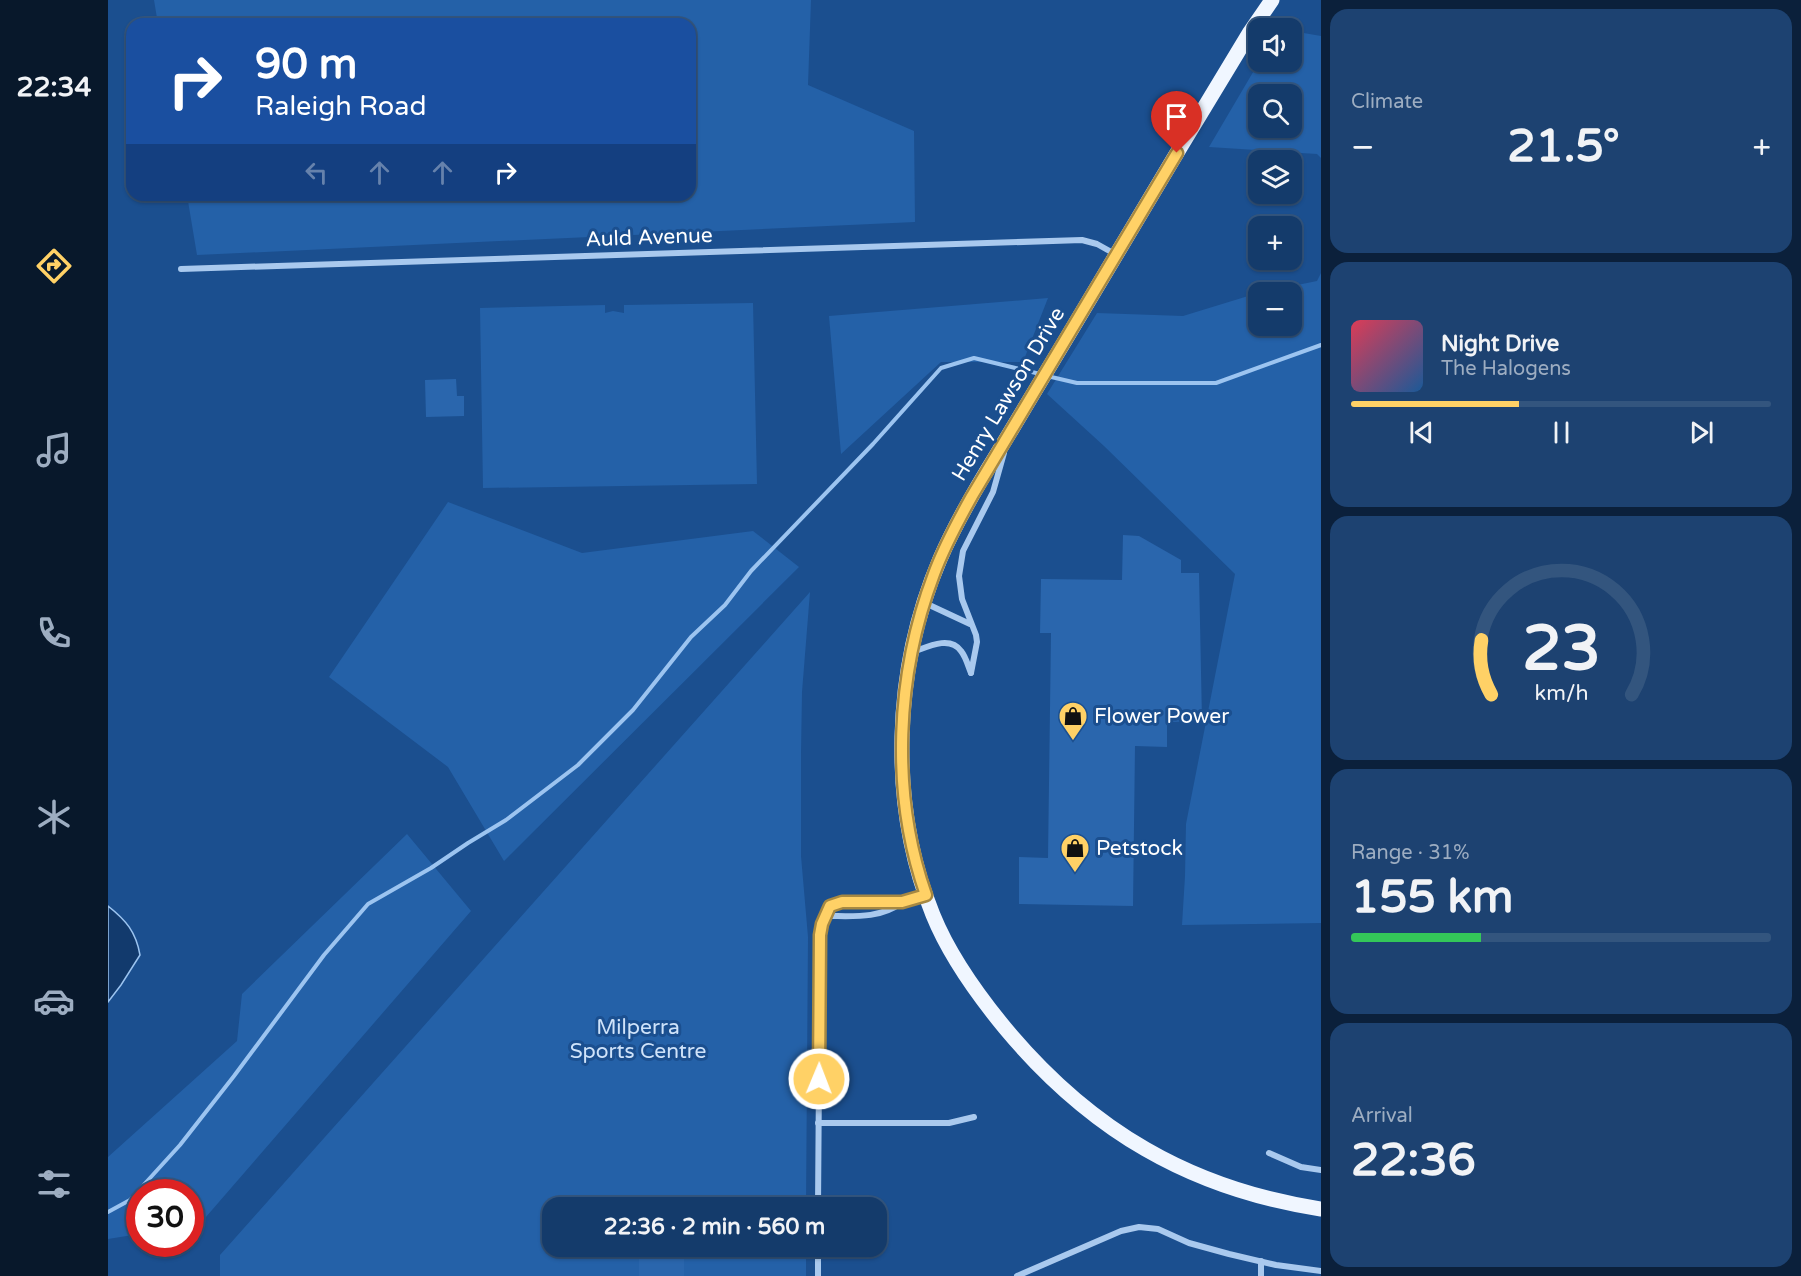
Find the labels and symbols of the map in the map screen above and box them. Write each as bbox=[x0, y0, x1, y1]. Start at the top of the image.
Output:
pin bbox=[1151, 91, 1202, 153]
street label: Auld Avenue bbox=[585, 223, 713, 252]
street label: Henry Lawson Drive bbox=[947, 303, 1070, 486]
shop icon: Flower Power bbox=[1057, 700, 1089, 742]
place label: Flower Power bbox=[1094, 704, 1229, 729]
shop icon: Petstock bbox=[1059, 832, 1091, 874]
place label: Petstock bbox=[1096, 836, 1183, 861]
park label: Milperra Sports Centre bbox=[570, 1015, 706, 1064]
position arrow bbox=[787, 1047, 851, 1111]
speed limit sign: 30 bbox=[126, 1179, 204, 1257]

